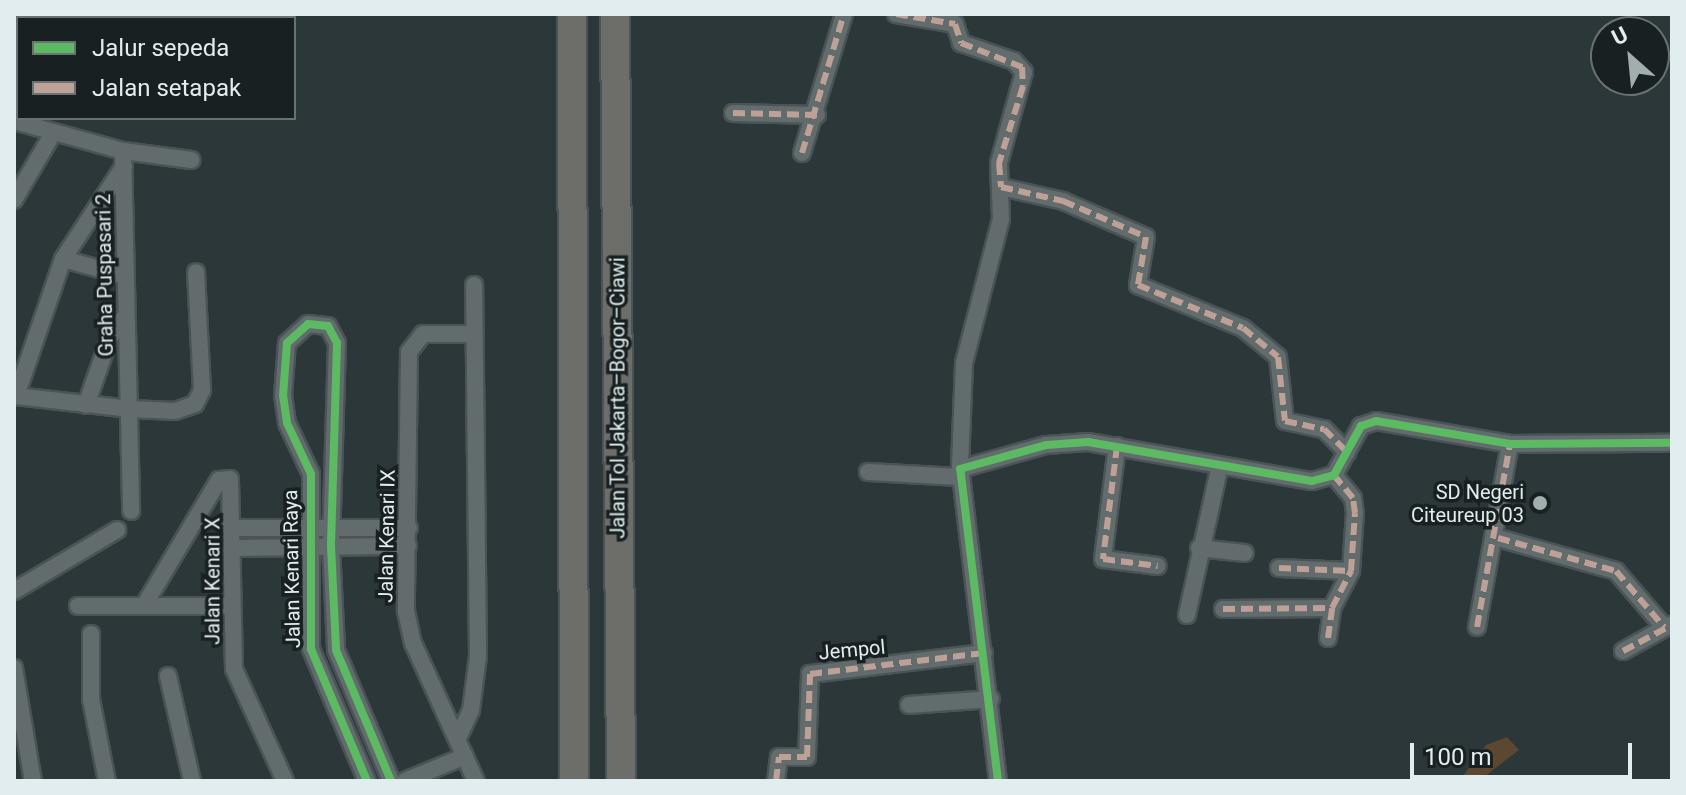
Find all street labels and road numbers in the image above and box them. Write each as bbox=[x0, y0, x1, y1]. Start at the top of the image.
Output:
street label: Graha Puspasari 2 bbox=[92, 193, 118, 357]
street label: Jalan Tol Jakarta–Bogor–Ciawi bbox=[606, 257, 630, 539]
street label: Jalan Kenari IX bbox=[374, 469, 400, 603]
street label: Jalan Kenari Raya bbox=[279, 490, 305, 648]
street label: Jalan Kenari X bbox=[201, 517, 225, 645]
street label: Jempol bbox=[818, 635, 886, 665]

